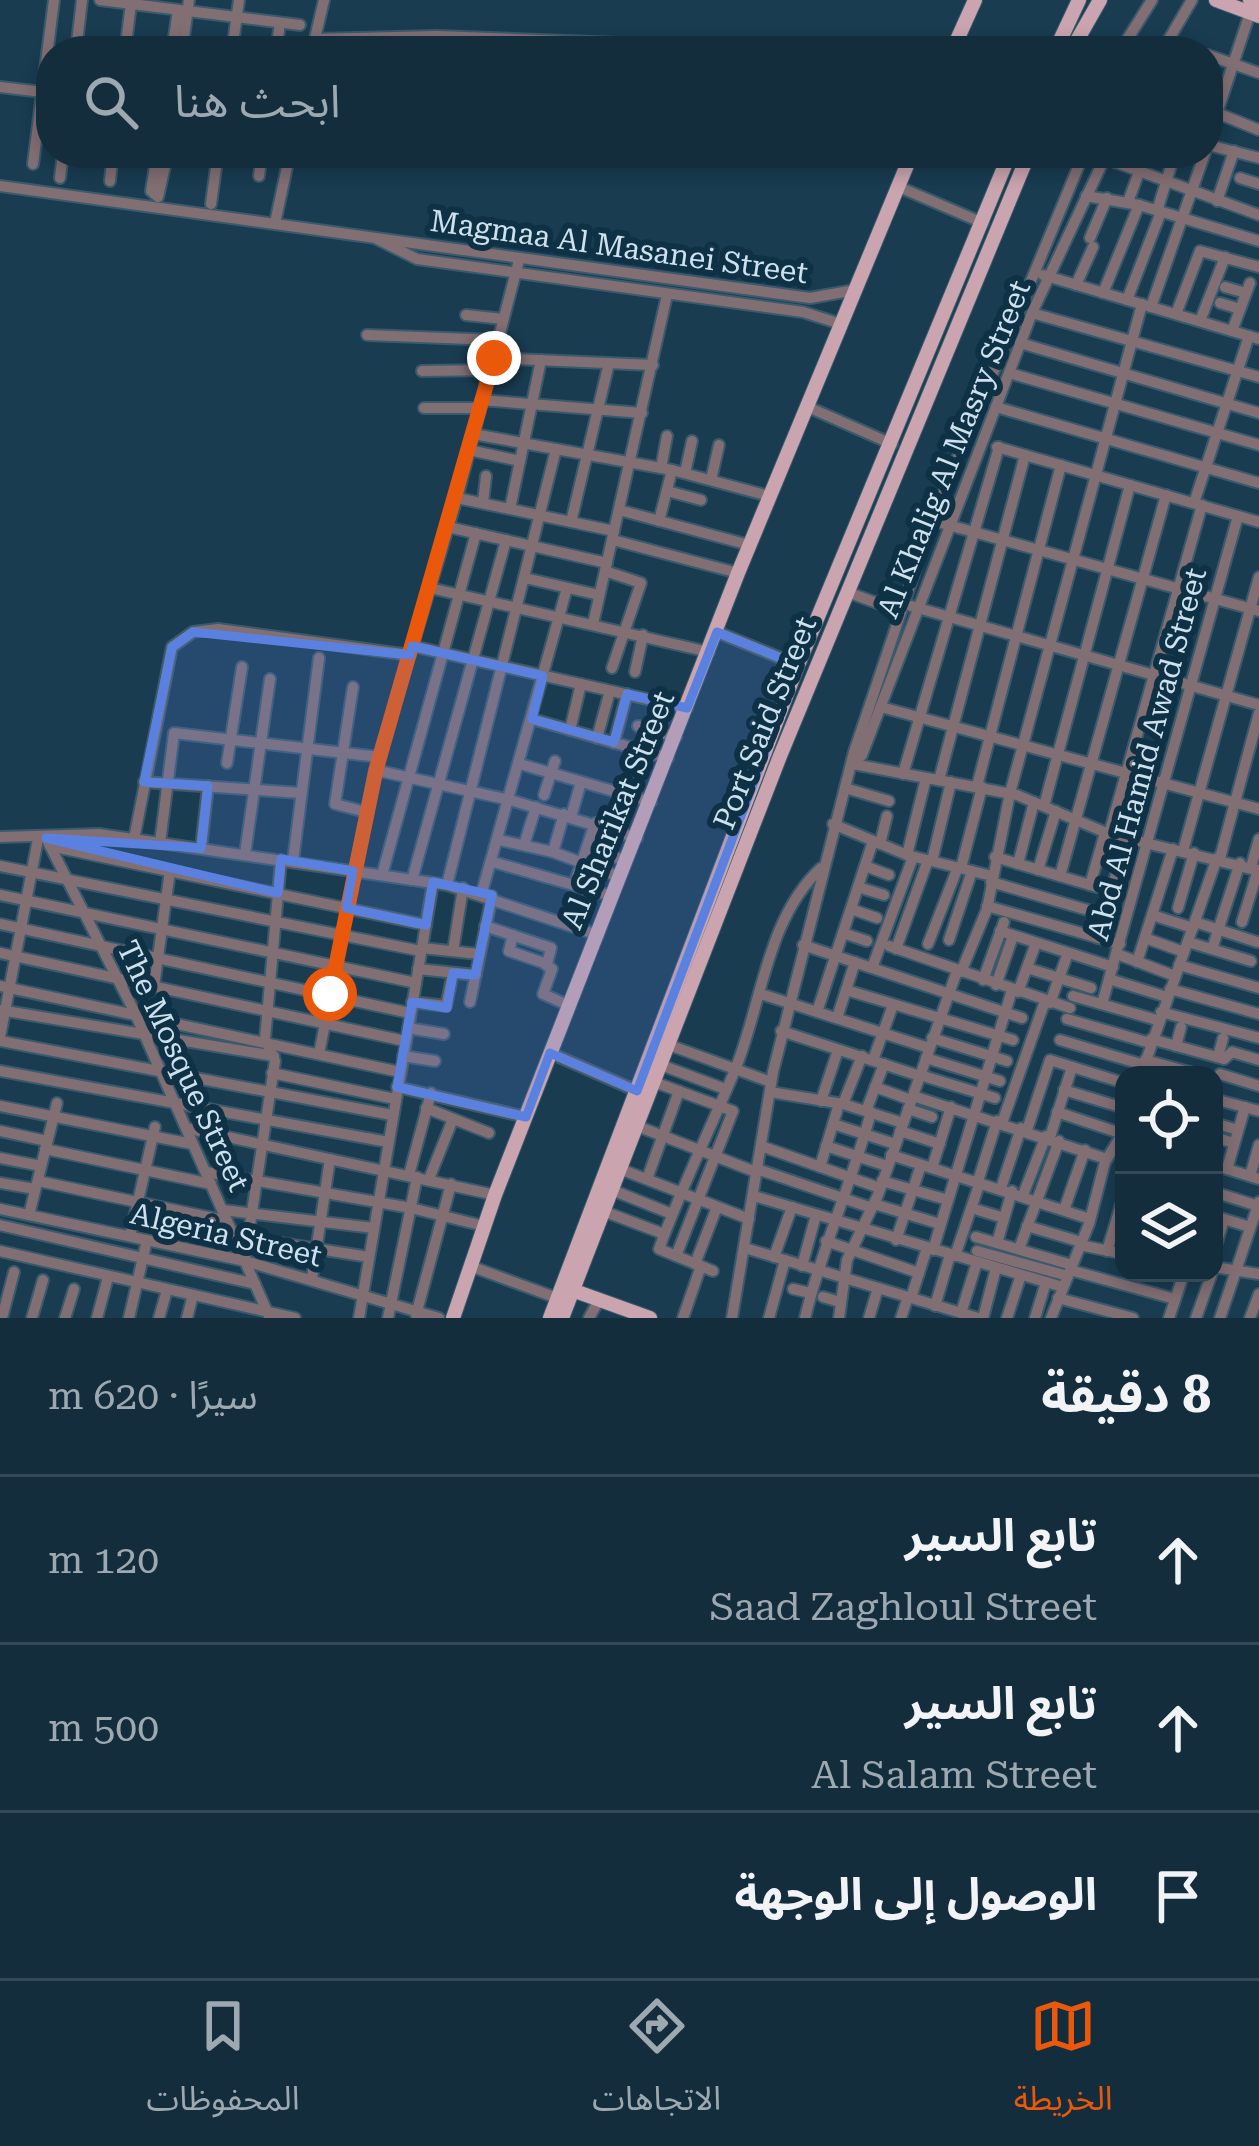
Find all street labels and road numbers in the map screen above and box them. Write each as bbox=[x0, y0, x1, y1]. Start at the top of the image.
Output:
street label: Magmaa Al Masanei Street bbox=[428, 203, 810, 290]
street label: Al Khalig Al Masry Street bbox=[870, 275, 1037, 623]
street label: Abd Al Hamid Awad Street bbox=[1080, 564, 1213, 944]
street label: Port Said Street bbox=[706, 611, 823, 834]
street label: Al Sharikat Street bbox=[554, 686, 681, 934]
street label: The Mosque Street bbox=[110, 935, 257, 1197]
street label: Algeria Street bbox=[127, 1196, 325, 1274]

